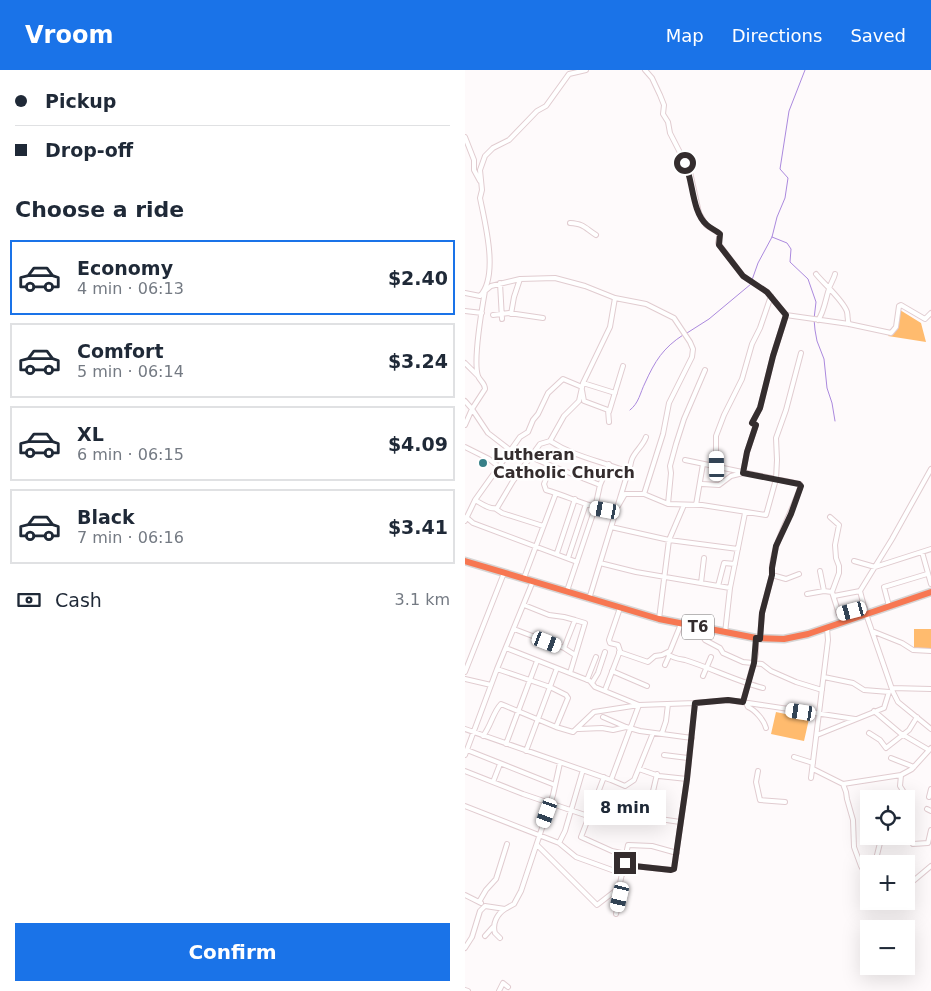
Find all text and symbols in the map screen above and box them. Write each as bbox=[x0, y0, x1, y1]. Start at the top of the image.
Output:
text: Vroom bbox=[25, 21, 113, 49]
text: Map bbox=[666, 25, 704, 46]
text: Directions bbox=[732, 25, 822, 46]
text: Saved bbox=[850, 25, 906, 46]
text: Pickup bbox=[45, 90, 116, 112]
text: Drop-off bbox=[45, 139, 133, 161]
route start bbox=[674, 152, 696, 174]
text: Choose a ride bbox=[15, 197, 184, 222]
icon: car bbox=[17, 255, 62, 300]
text: Economy bbox=[77, 257, 173, 279]
text: $2.40 bbox=[388, 267, 448, 289]
text: 4 min · 06:13 bbox=[77, 279, 184, 298]
icon: car bbox=[17, 338, 62, 383]
text: Comfort bbox=[77, 340, 164, 362]
text: $3.24 bbox=[388, 350, 448, 372]
text: 5 min · 06:14 bbox=[77, 362, 184, 381]
icon: car bbox=[17, 421, 62, 466]
text: XL bbox=[77, 423, 104, 445]
text: $4.09 bbox=[388, 433, 448, 455]
text: 6 min · 06:15 bbox=[77, 445, 184, 464]
place label: Lutheran Catholic Church bbox=[493, 445, 635, 482]
car bbox=[709, 451, 724, 481]
marker: Lutheran Catholic Church bbox=[477, 457, 489, 469]
car bbox=[588, 500, 621, 520]
icon: car bbox=[17, 504, 62, 549]
text: Black bbox=[77, 506, 135, 528]
text: $3.41 bbox=[388, 516, 448, 538]
text: 7 min · 06:16 bbox=[77, 528, 184, 547]
icon: cash bbox=[15, 586, 43, 614]
text: Cash bbox=[55, 589, 102, 611]
text: 3.1 km bbox=[395, 590, 450, 609]
car bbox=[835, 600, 868, 622]
road number: T6 bbox=[682, 614, 714, 640]
car bbox=[530, 630, 563, 654]
car bbox=[785, 702, 816, 722]
callout: 8 min bbox=[584, 790, 666, 826]
map controls bbox=[860, 790, 915, 975]
button: locate bbox=[860, 790, 915, 845]
car bbox=[534, 796, 559, 830]
text: 8 min bbox=[600, 798, 650, 817]
route end bbox=[614, 852, 636, 874]
button: + bbox=[860, 855, 915, 910]
car bbox=[609, 881, 630, 913]
button: − bbox=[860, 920, 915, 975]
button: Confirm bbox=[15, 923, 450, 981]

